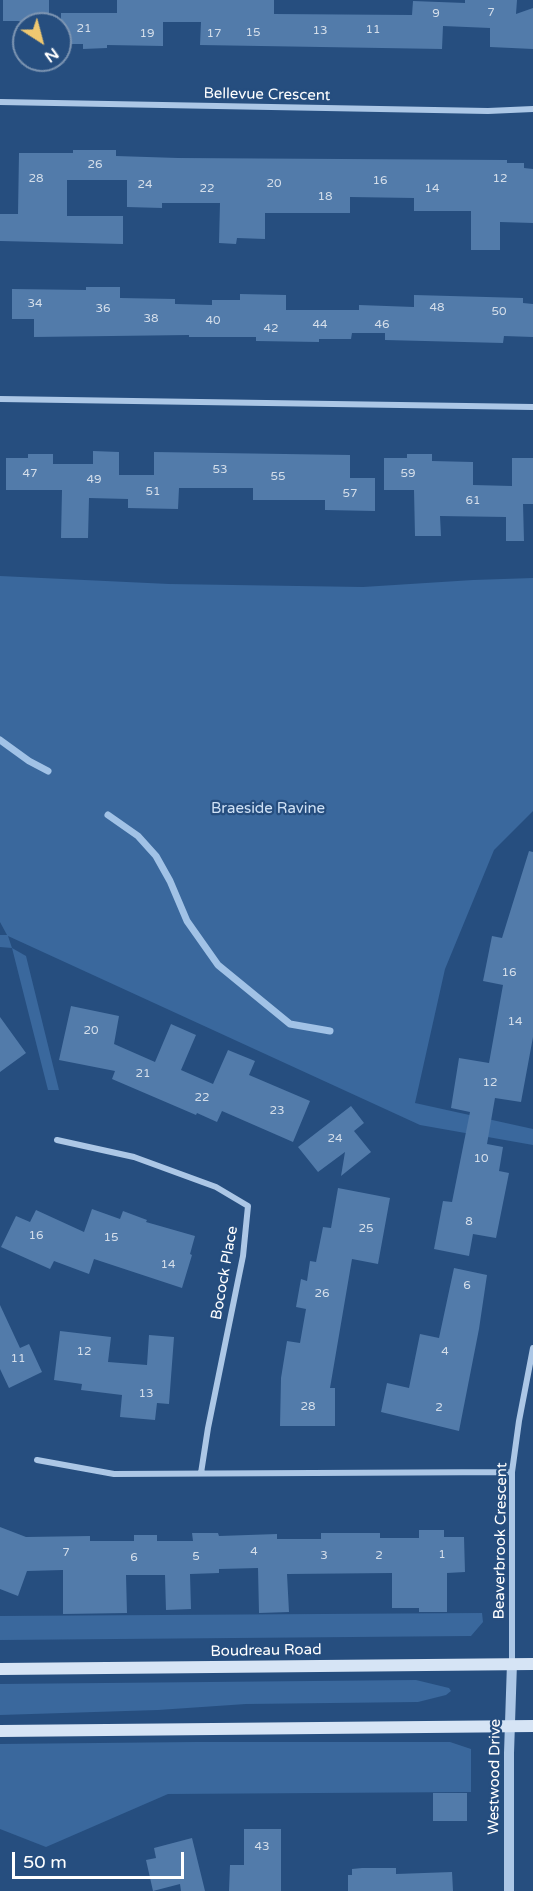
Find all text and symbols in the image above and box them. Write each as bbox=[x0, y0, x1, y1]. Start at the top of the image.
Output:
house number: 7 bbox=[487, 6, 495, 20]
house number: 9 bbox=[432, 7, 440, 21]
north arrow bbox=[12, 12, 72, 72]
house number: 21 bbox=[76, 22, 92, 36]
house number: 11 bbox=[365, 23, 381, 37]
house number: 13 bbox=[312, 24, 328, 38]
house number: 15 bbox=[245, 26, 261, 40]
house number: 19 bbox=[139, 27, 155, 41]
house number: 17 bbox=[206, 27, 222, 41]
text: N bbox=[40, 43, 62, 67]
street label: Bellevue Crescent bbox=[203, 85, 331, 105]
house number: 26 bbox=[87, 158, 103, 172]
house number: 28 bbox=[28, 172, 44, 186]
house number: 12 bbox=[492, 172, 508, 186]
house number: 16 bbox=[372, 174, 388, 188]
house number: 20 bbox=[266, 177, 282, 191]
house number: 24 bbox=[137, 178, 153, 192]
house number: 22 bbox=[199, 182, 215, 196]
house number: 14 bbox=[424, 182, 440, 196]
house number: 18 bbox=[317, 190, 333, 204]
house number: 34 bbox=[27, 297, 43, 311]
house number: 48 bbox=[429, 301, 445, 315]
house number: 36 bbox=[95, 302, 111, 316]
house number: 50 bbox=[491, 305, 507, 319]
house number: 38 bbox=[143, 312, 159, 326]
house number: 40 bbox=[205, 314, 221, 328]
house number: 44 bbox=[312, 318, 328, 332]
house number: 46 bbox=[374, 318, 390, 332]
house number: 42 bbox=[263, 322, 279, 336]
house number: 53 bbox=[212, 463, 228, 477]
house number: 47 bbox=[22, 467, 38, 481]
house number: 59 bbox=[400, 467, 416, 481]
house number: 55 bbox=[270, 470, 286, 484]
house number: 49 bbox=[86, 473, 102, 487]
house number: 51 bbox=[145, 485, 161, 499]
house number: 57 bbox=[342, 487, 358, 501]
house number: 61 bbox=[465, 494, 481, 508]
park label: Braeside Ravine bbox=[211, 800, 325, 818]
house number: 16 bbox=[501, 966, 517, 980]
house number: 14 bbox=[507, 1015, 523, 1029]
house number: 20 bbox=[83, 1024, 99, 1038]
house number: 21 bbox=[135, 1067, 151, 1081]
house number: 12 bbox=[482, 1076, 498, 1090]
house number: 22 bbox=[194, 1091, 210, 1105]
house number: 23 bbox=[269, 1104, 285, 1118]
house number: 24 bbox=[327, 1132, 343, 1146]
house number: 10 bbox=[473, 1152, 489, 1166]
house number: 8 bbox=[465, 1215, 473, 1229]
house number: 25 bbox=[358, 1222, 374, 1236]
street label: Bocock Place bbox=[208, 1225, 242, 1321]
house number: 16 bbox=[28, 1229, 44, 1243]
house number: 15 bbox=[103, 1231, 119, 1245]
house number: 14 bbox=[160, 1258, 176, 1272]
house number: 6 bbox=[463, 1279, 471, 1293]
house number: 26 bbox=[314, 1287, 330, 1301]
house number: 12 bbox=[76, 1345, 92, 1359]
house number: 4 bbox=[441, 1345, 449, 1359]
house number: 11 bbox=[10, 1352, 26, 1366]
house number: 13 bbox=[138, 1387, 154, 1401]
house number: 28 bbox=[300, 1400, 316, 1414]
house number: 2 bbox=[435, 1401, 443, 1415]
street label: Beaverbrook Crescent bbox=[491, 1462, 511, 1620]
house number: 4 bbox=[250, 1545, 258, 1559]
house number: 7 bbox=[62, 1546, 70, 1560]
house number: 1 bbox=[438, 1548, 446, 1562]
house number: 3 bbox=[320, 1549, 328, 1563]
house number: 2 bbox=[375, 1549, 383, 1563]
house number: 5 bbox=[192, 1550, 200, 1564]
house number: 6 bbox=[130, 1551, 138, 1565]
street label: Boudreau Road bbox=[210, 1641, 322, 1661]
street label: Westwood Drive bbox=[485, 1719, 505, 1835]
scale bar bbox=[15, 1840, 188, 1878]
house number: 43 bbox=[254, 1840, 270, 1854]
text: 50 m bbox=[23, 1851, 67, 1873]

